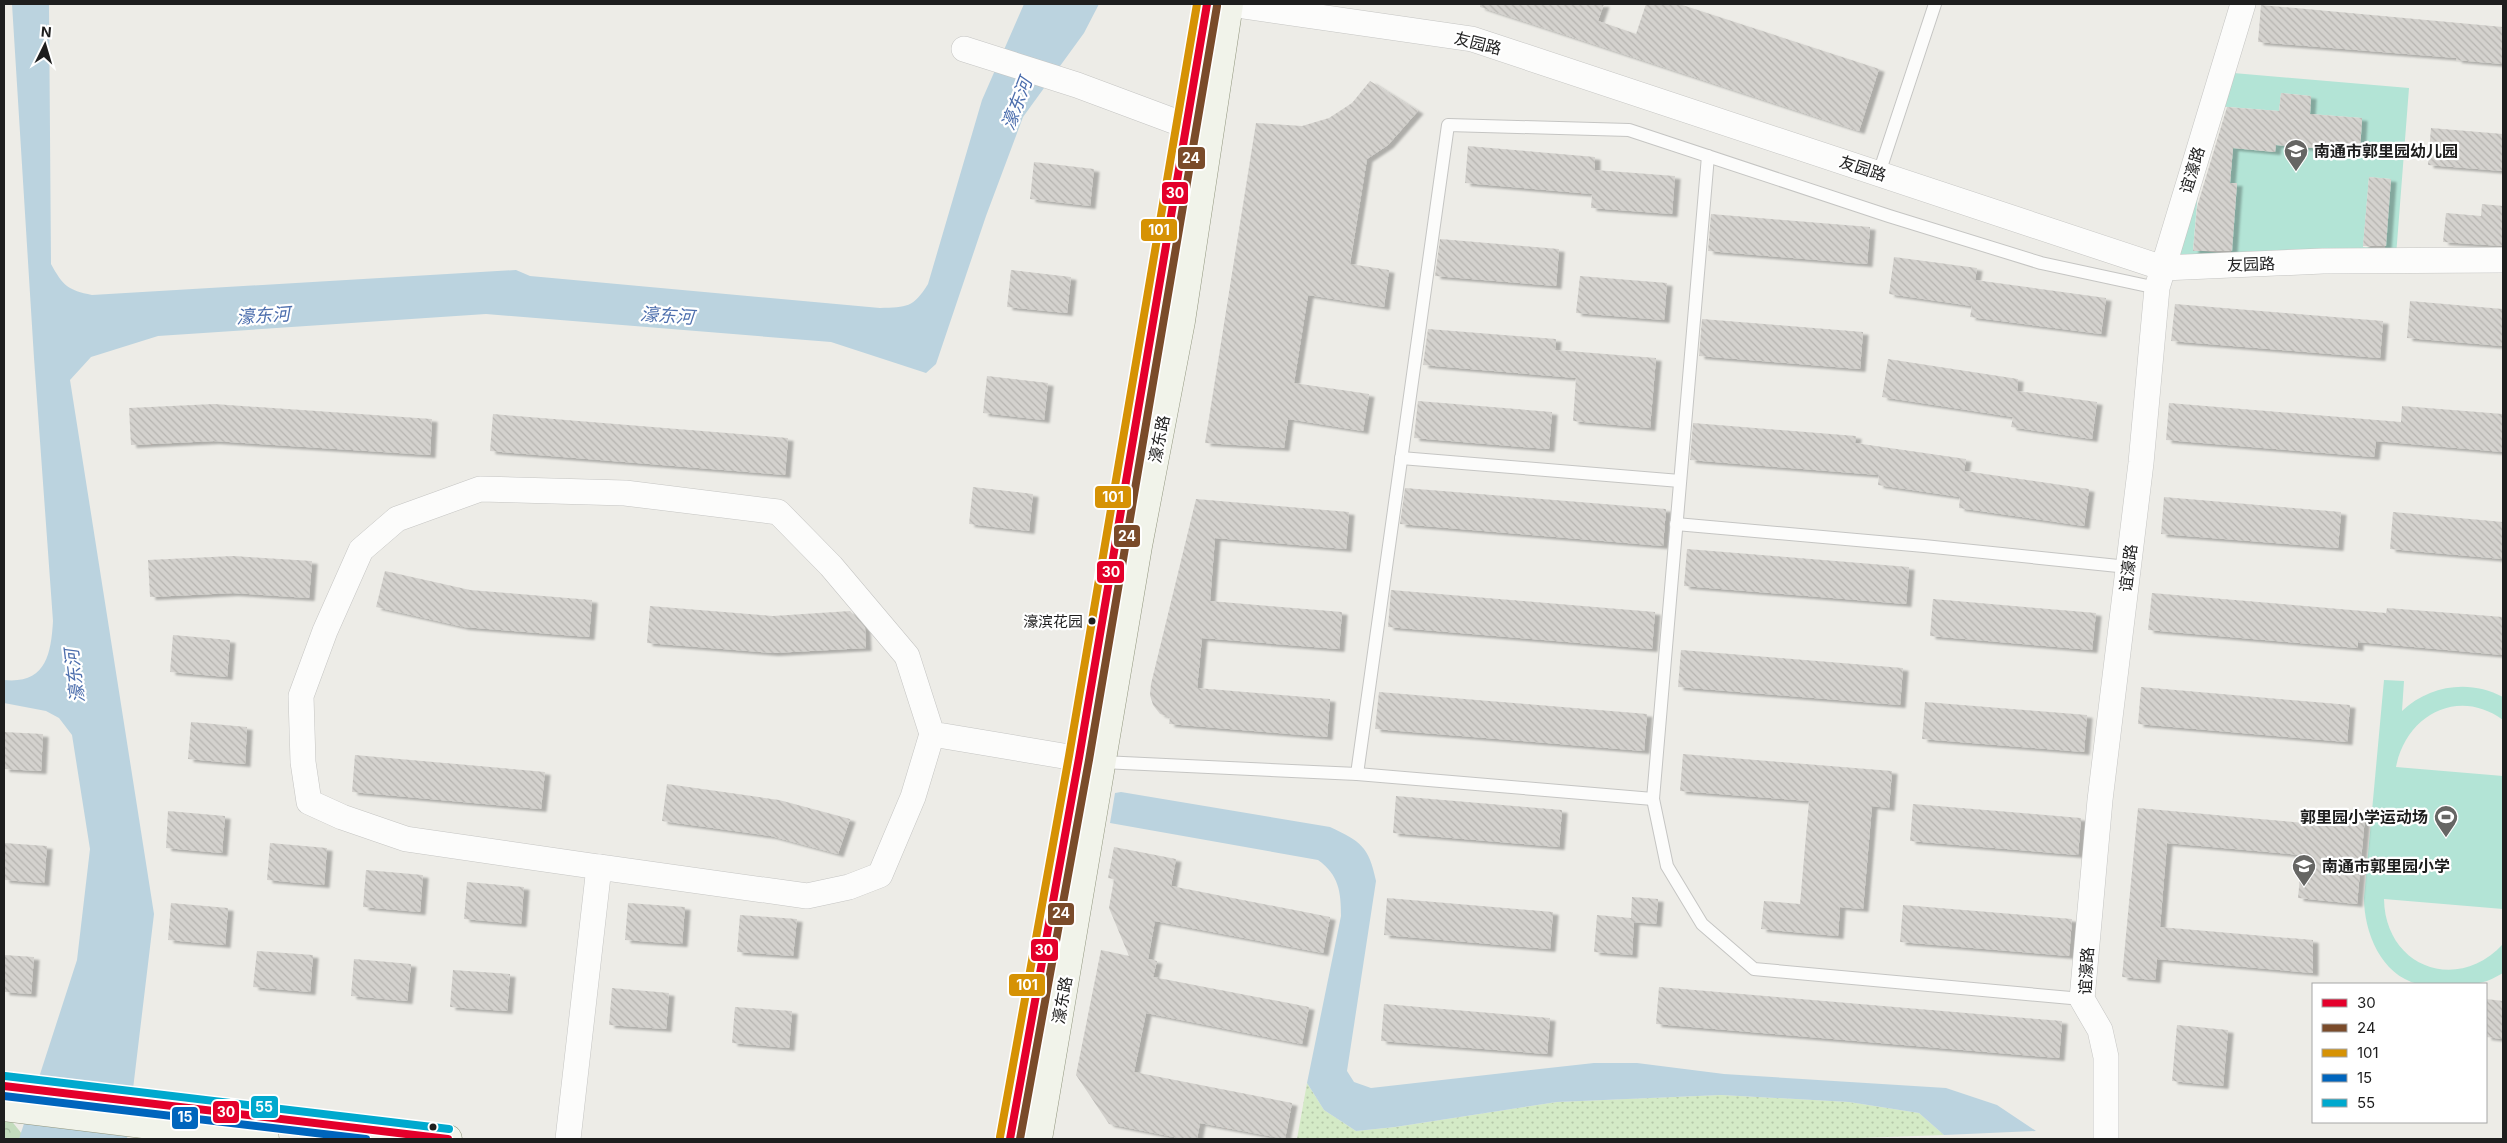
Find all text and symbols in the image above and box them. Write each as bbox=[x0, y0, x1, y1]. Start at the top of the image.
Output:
north arrow bbox=[20, 20, 70, 70]
text: N bbox=[40, 23, 52, 40]
street label: 友园路 bbox=[1452, 27, 1504, 59]
water label: 濠东河 bbox=[997, 72, 1037, 133]
school or university icon: 南通市郭里园幼儿园 bbox=[2283, 138, 2309, 172]
place label: 南通市郭里园幼儿园 bbox=[2314, 141, 2458, 161]
street label: 谊濠路 bbox=[2175, 144, 2209, 196]
line badge: 24 bbox=[1177, 146, 1206, 170]
text: 24 bbox=[1182, 149, 1200, 166]
street label: 友园路 bbox=[1837, 151, 1889, 185]
line badge: 30 bbox=[1161, 181, 1189, 205]
text: 30 bbox=[1166, 184, 1184, 201]
line badge: 101 bbox=[1140, 218, 1178, 242]
text: 101 bbox=[1148, 221, 1170, 238]
street label: 友园路 bbox=[2227, 253, 2275, 275]
water label: 濠东河 bbox=[235, 303, 294, 328]
water label: 濠东河 bbox=[639, 303, 698, 328]
street label: 濠东路 bbox=[1145, 414, 1173, 464]
line badge: 101 bbox=[1094, 485, 1132, 509]
text: 101 bbox=[1102, 488, 1124, 505]
line badge: 24 bbox=[1113, 524, 1141, 548]
text: 24 bbox=[1118, 527, 1136, 544]
street label: 谊濠路 bbox=[2115, 543, 2141, 593]
line badge: 30 bbox=[1096, 560, 1125, 584]
text: 30 bbox=[1102, 563, 1120, 580]
place label: 濠滨花园 bbox=[1023, 612, 1083, 631]
marker: 濠滨花园 bbox=[1087, 616, 1097, 626]
water label: 濠东河 bbox=[60, 645, 88, 704]
sports icon: 郭里园小学运动场 bbox=[2433, 804, 2459, 838]
place label: 郭里园小学运动场 bbox=[2300, 807, 2428, 827]
school or university icon: 南通市郭里园小学 bbox=[2291, 853, 2317, 887]
place label: 南通市郭里园小学 bbox=[2322, 856, 2450, 876]
line badge: 24 bbox=[1047, 902, 1075, 926]
text: 24 bbox=[1052, 904, 1070, 921]
line badge: 30 bbox=[1030, 938, 1059, 962]
text: 30 bbox=[1035, 941, 1053, 958]
street label: 谊濠路 bbox=[2075, 947, 2097, 995]
line badge: 101 bbox=[1008, 973, 1046, 997]
street label: 濠东路 bbox=[1048, 975, 1076, 1025]
text: 101 bbox=[1016, 976, 1038, 993]
legend bbox=[2312, 983, 2487, 1123]
text: 30 bbox=[2357, 993, 2376, 1012]
text: 24 bbox=[2357, 1018, 2376, 1037]
text: 101 bbox=[2357, 1043, 2379, 1062]
text: 15 bbox=[2357, 1068, 2372, 1087]
text: 55 bbox=[2357, 1093, 2375, 1112]
line badge: 55 bbox=[250, 1095, 279, 1119]
text: 55 bbox=[255, 1098, 273, 1115]
line badge: 30 bbox=[212, 1100, 240, 1124]
text: 30 bbox=[217, 1103, 235, 1120]
line badge: 15 bbox=[171, 1106, 199, 1130]
text: 15 bbox=[178, 1108, 193, 1125]
unlabelled marker bbox=[428, 1122, 438, 1132]

